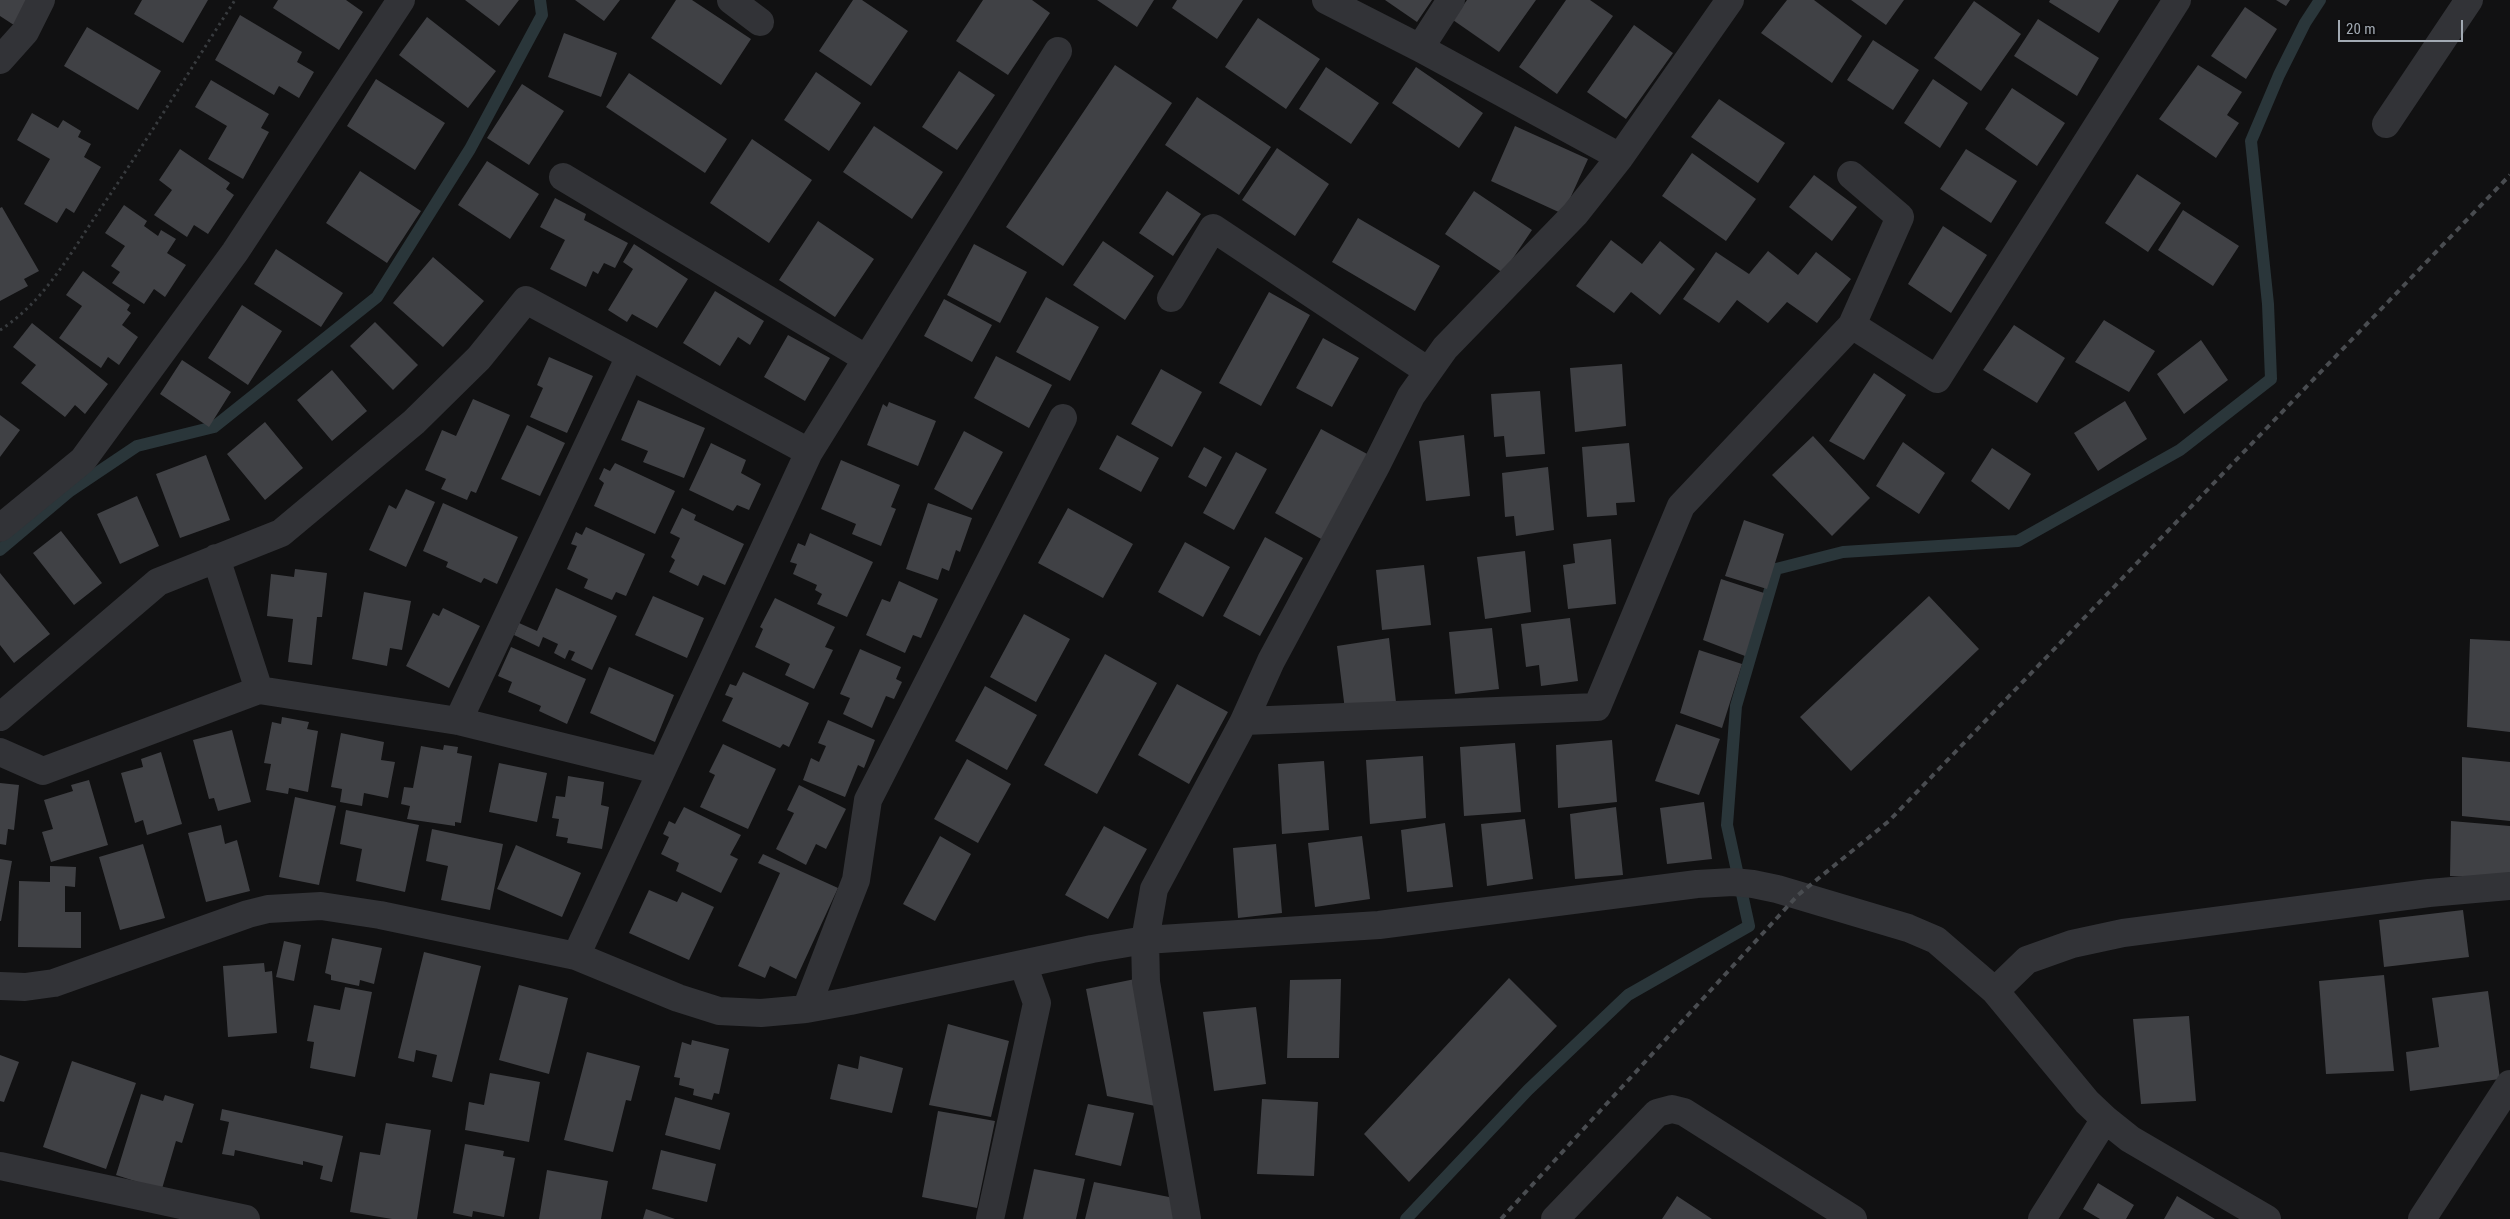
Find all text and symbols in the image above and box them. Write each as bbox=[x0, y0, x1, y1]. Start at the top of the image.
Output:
scale bar bbox=[2340, 10, 2465, 42]
text: 20 m bbox=[2346, 20, 2376, 38]

